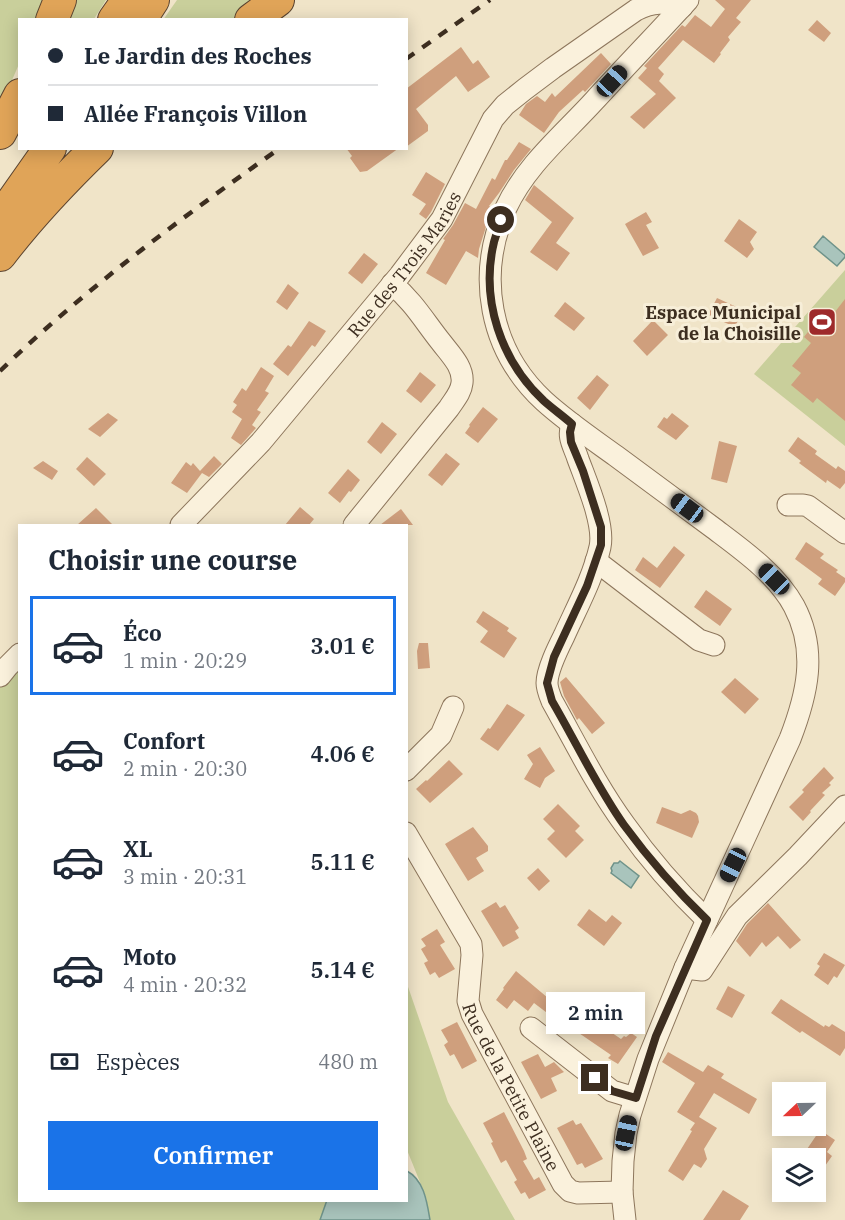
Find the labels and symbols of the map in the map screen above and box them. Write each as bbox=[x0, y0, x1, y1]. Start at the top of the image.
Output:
car bbox=[593, 62, 631, 100]
street label: Rue des Trois Maries bbox=[342, 187, 466, 341]
route start bbox=[487, 206, 514, 233]
place label: Espace Municipal de la Choisille bbox=[645, 301, 801, 345]
sports icon: Espace Municipal de la Choisille bbox=[806, 306, 838, 338]
car bbox=[667, 490, 707, 526]
car bbox=[755, 560, 793, 598]
car bbox=[717, 845, 749, 885]
callout: 2 min bbox=[546, 991, 644, 1033]
street label: Rue de la Petite Plaine bbox=[458, 1000, 565, 1175]
route end bbox=[581, 1064, 608, 1091]
north arrow bbox=[772, 1082, 826, 1136]
car bbox=[613, 1114, 639, 1152]

